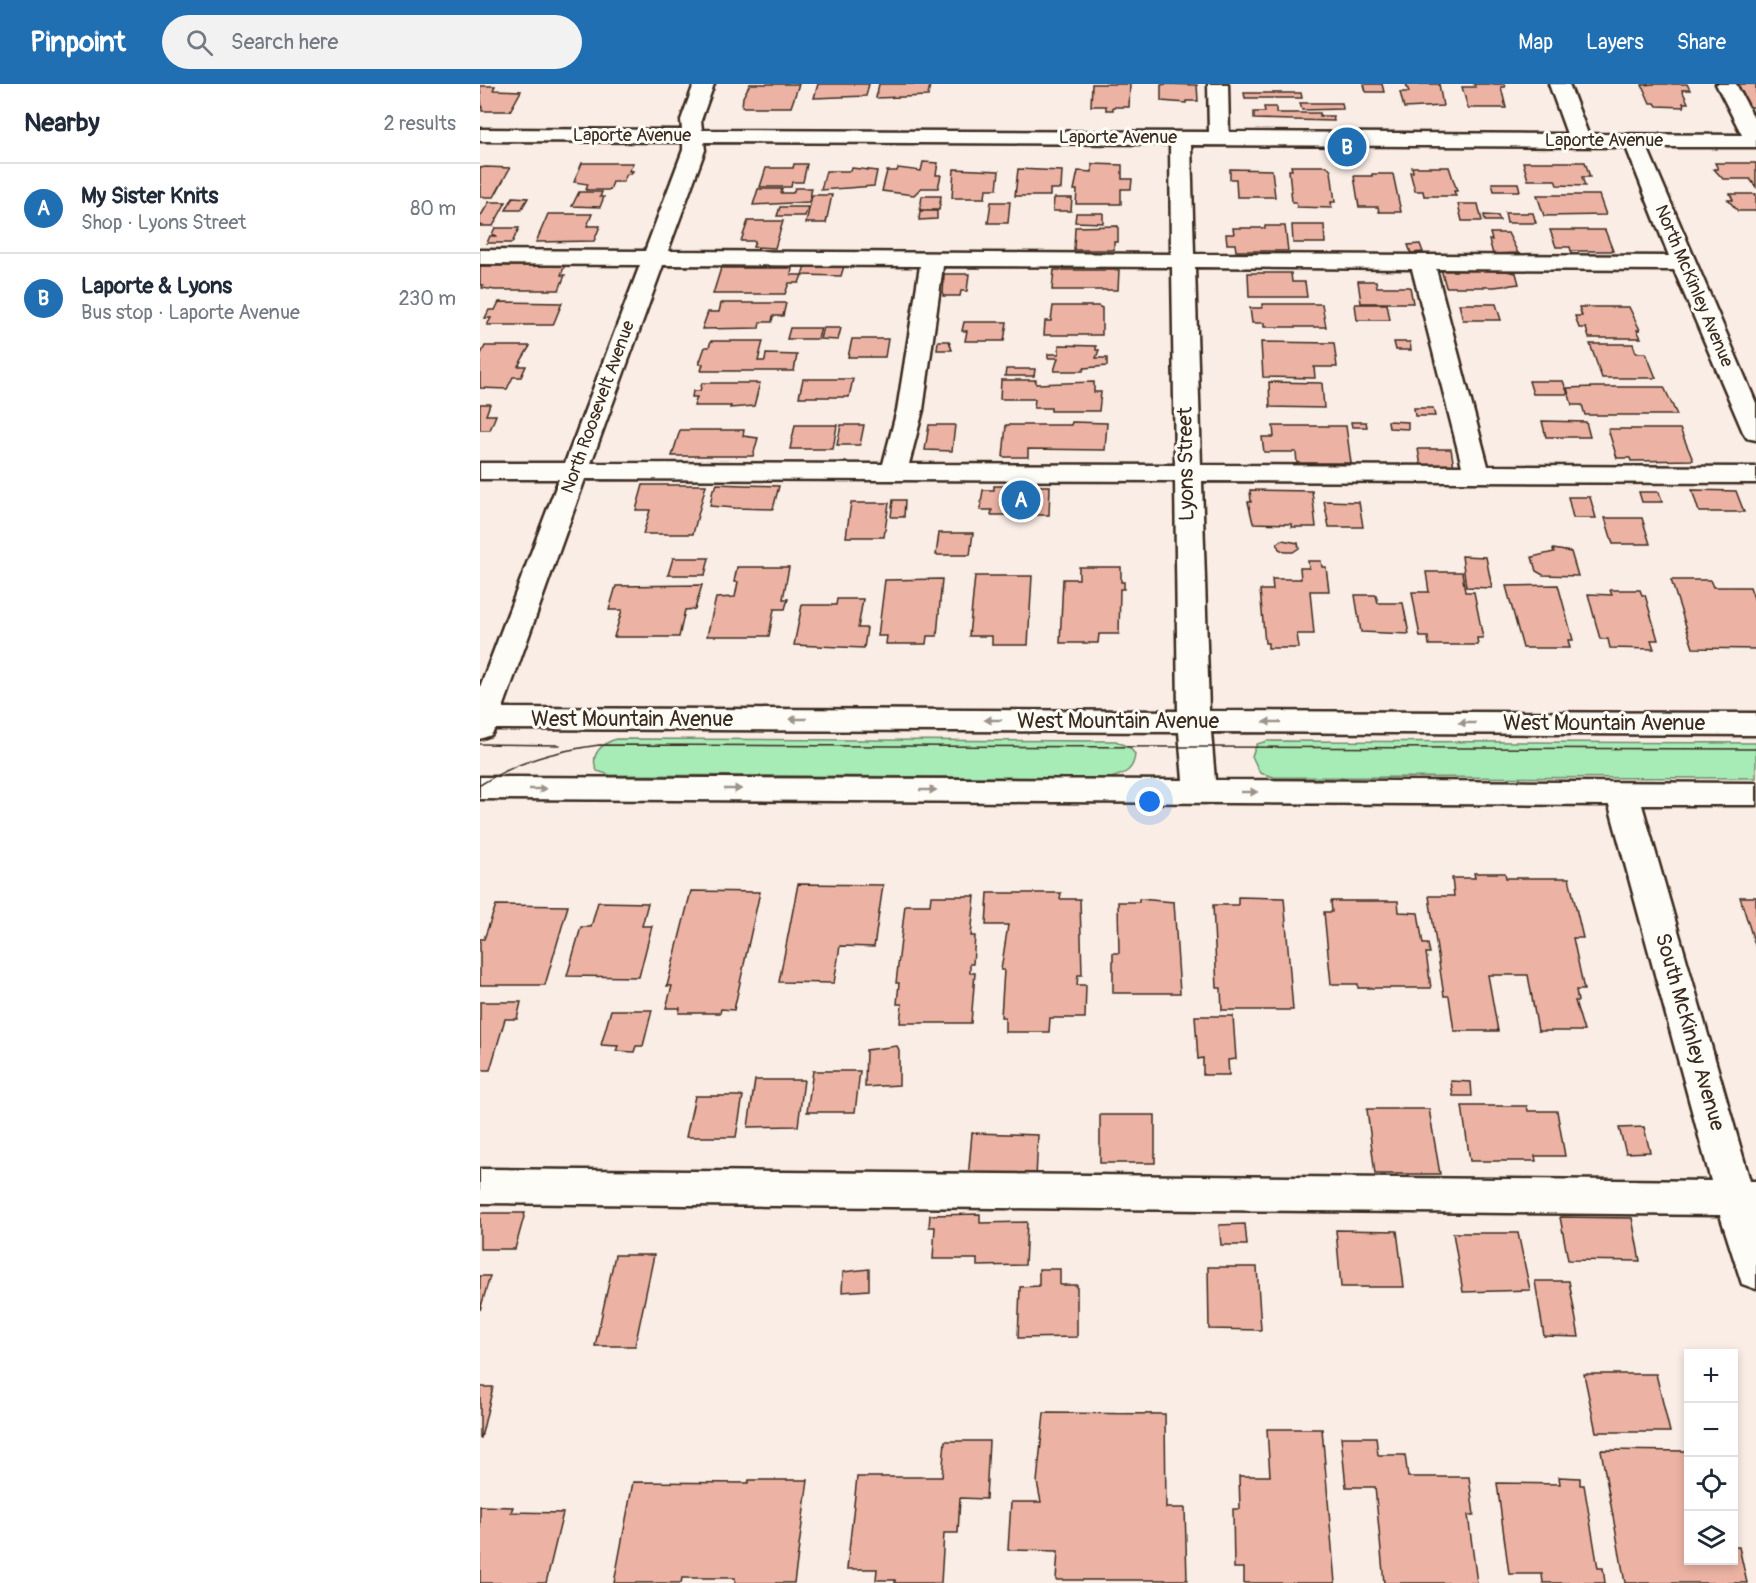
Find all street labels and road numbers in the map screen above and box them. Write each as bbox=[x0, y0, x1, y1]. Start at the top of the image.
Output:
street label: Laporte Avenue bbox=[573, 124, 691, 147]
street label: Laporte Avenue bbox=[1059, 126, 1177, 149]
street label: Laporte Avenue bbox=[1545, 129, 1663, 152]
street label: North McKinley Avenue bbox=[1649, 201, 1739, 371]
street label: North Roosevelt Avenue bbox=[556, 317, 640, 497]
street label: Lyons Street bbox=[1171, 406, 1200, 521]
street label: West Mountain Avenue bbox=[531, 706, 734, 733]
street label: West Mountain Avenue bbox=[1017, 708, 1220, 735]
street label: West Mountain Avenue bbox=[1503, 710, 1706, 737]
street label: South McKinley Avenue bbox=[1649, 930, 1731, 1135]

